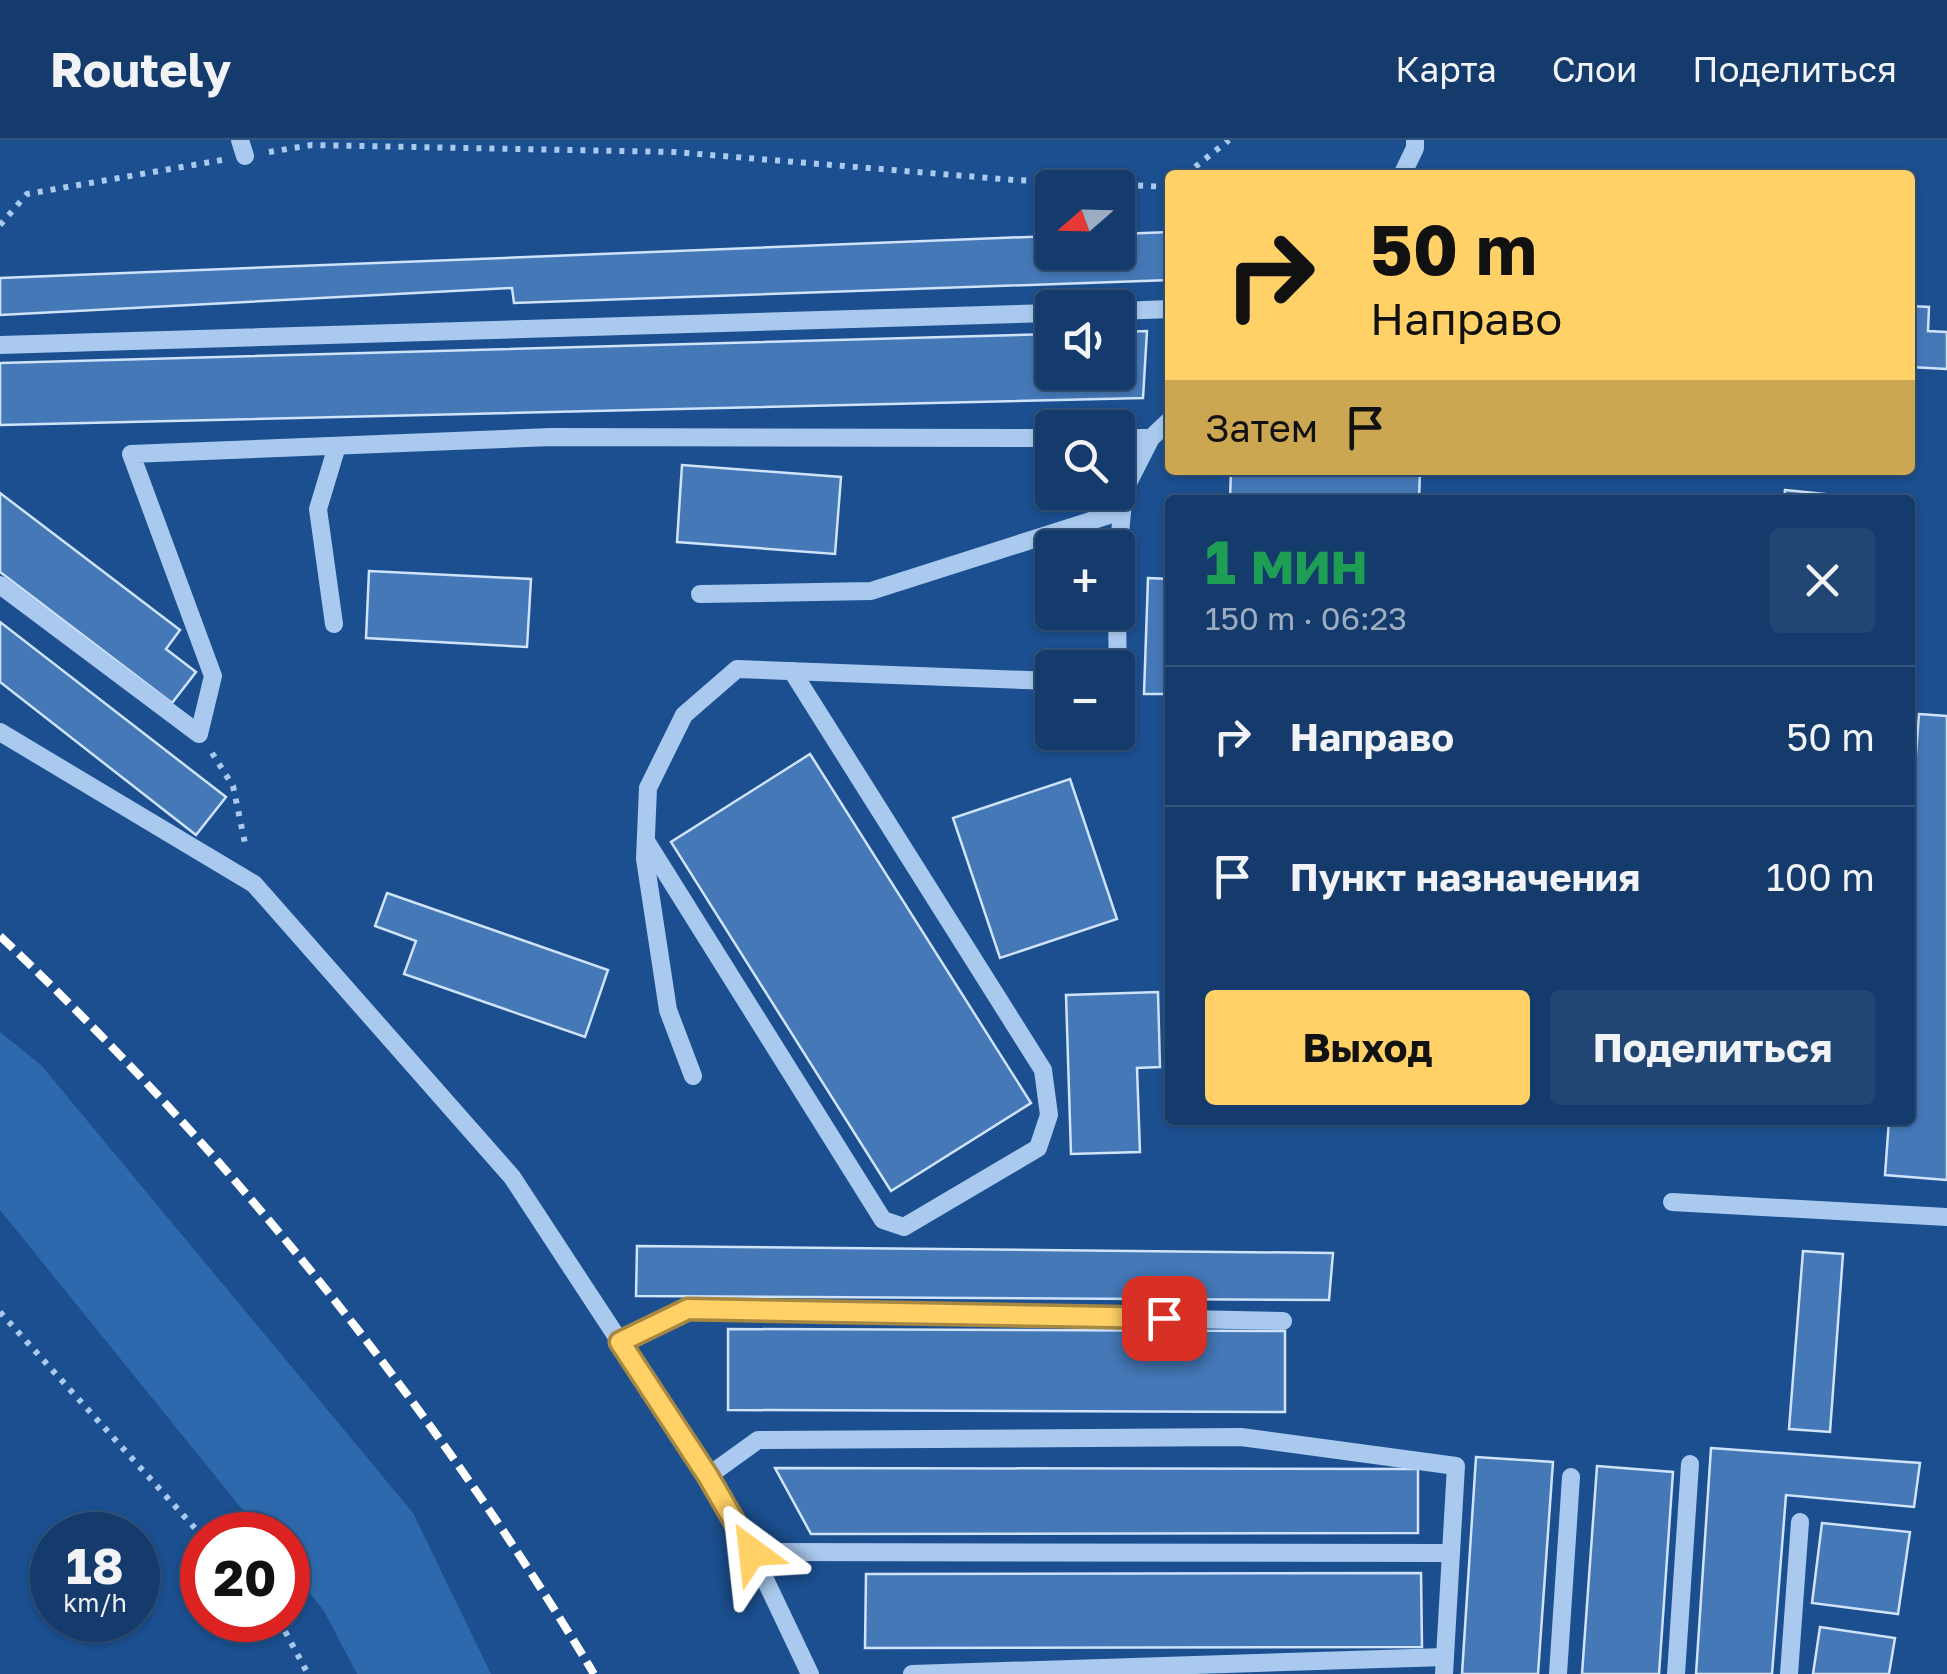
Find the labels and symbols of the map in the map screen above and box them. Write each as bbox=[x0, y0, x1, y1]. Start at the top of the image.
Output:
north arrow bbox=[1035, 170, 1135, 270]
pin bbox=[1122, 1276, 1207, 1361]
position arrow bbox=[700, 1500, 804, 1604]
speed limit sign: 20 bbox=[180, 1512, 310, 1642]

